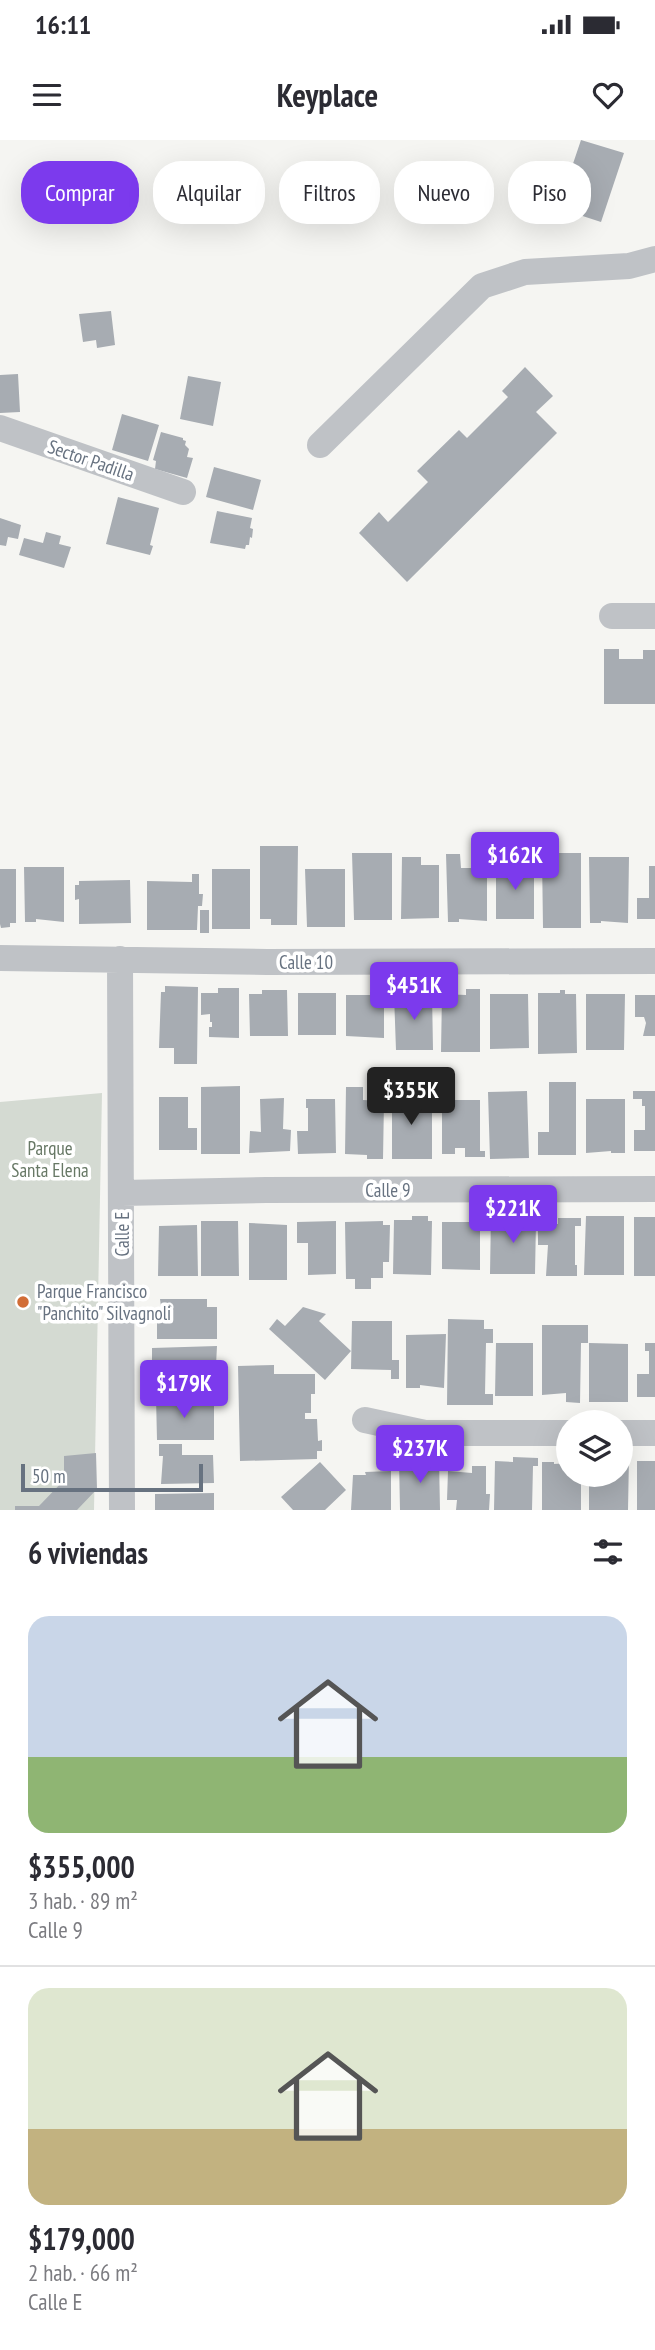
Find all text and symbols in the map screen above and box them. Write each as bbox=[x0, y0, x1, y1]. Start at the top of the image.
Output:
text: 16:11 bbox=[35, 8, 91, 41]
text: Keyplace bbox=[277, 74, 378, 116]
icon: menu bbox=[28, 76, 66, 114]
icon: heart bbox=[589, 76, 627, 114]
chip: Comprar bbox=[21, 161, 139, 224]
chip: Alquilar bbox=[153, 161, 265, 224]
chip: Filtros bbox=[279, 161, 380, 224]
chip: Nuevo bbox=[394, 161, 494, 224]
chip: Piso bbox=[508, 161, 591, 224]
street label: Sector Padilla bbox=[45, 434, 137, 486]
pin: $162K bbox=[466, 832, 564, 892]
text: $162K bbox=[487, 840, 543, 869]
street label: Calle 10 bbox=[279, 950, 333, 974]
pin: $451K bbox=[365, 962, 463, 1022]
text: $451K bbox=[386, 970, 442, 999]
pin: $355K bbox=[362, 1068, 460, 1127]
text: $355K bbox=[383, 1075, 439, 1104]
park label: Parque Santa Elena bbox=[11, 1136, 89, 1182]
street label: Calle 9 bbox=[365, 1178, 411, 1202]
pin: $221K bbox=[464, 1186, 562, 1245]
text: $221K bbox=[485, 1193, 541, 1222]
street label: Calle E bbox=[110, 1212, 134, 1256]
place label: Parque Francisco "Panchito" Silvagnoli bbox=[37, 1279, 171, 1325]
marker: Parque Francisco "Panchito" Silvagnoli bbox=[15, 1294, 31, 1310]
pin: $179K bbox=[135, 1360, 233, 1420]
text: $179K bbox=[156, 1368, 212, 1397]
map controls bbox=[556, 1410, 633, 1487]
button: layers bbox=[556, 1410, 633, 1487]
pin: $237K bbox=[371, 1426, 469, 1485]
text: $237K bbox=[392, 1433, 448, 1462]
scale bar bbox=[21, 1461, 203, 1493]
text: 50 m bbox=[32, 1464, 66, 1488]
text: 6 viviendas bbox=[28, 1533, 148, 1572]
icon: filters bbox=[589, 1533, 627, 1571]
icon: home bbox=[265, 1661, 391, 1787]
text: $355,000 bbox=[28, 1847, 135, 1886]
text: 3 hab. · 89 m² bbox=[28, 1886, 138, 1915]
text: Calle 9 bbox=[28, 1915, 83, 1944]
icon: home bbox=[265, 2033, 391, 2159]
text: $179,000 bbox=[28, 2219, 135, 2258]
text: 2 hab. · 66 m² bbox=[28, 2258, 138, 2287]
text: Calle E bbox=[28, 2287, 82, 2316]

